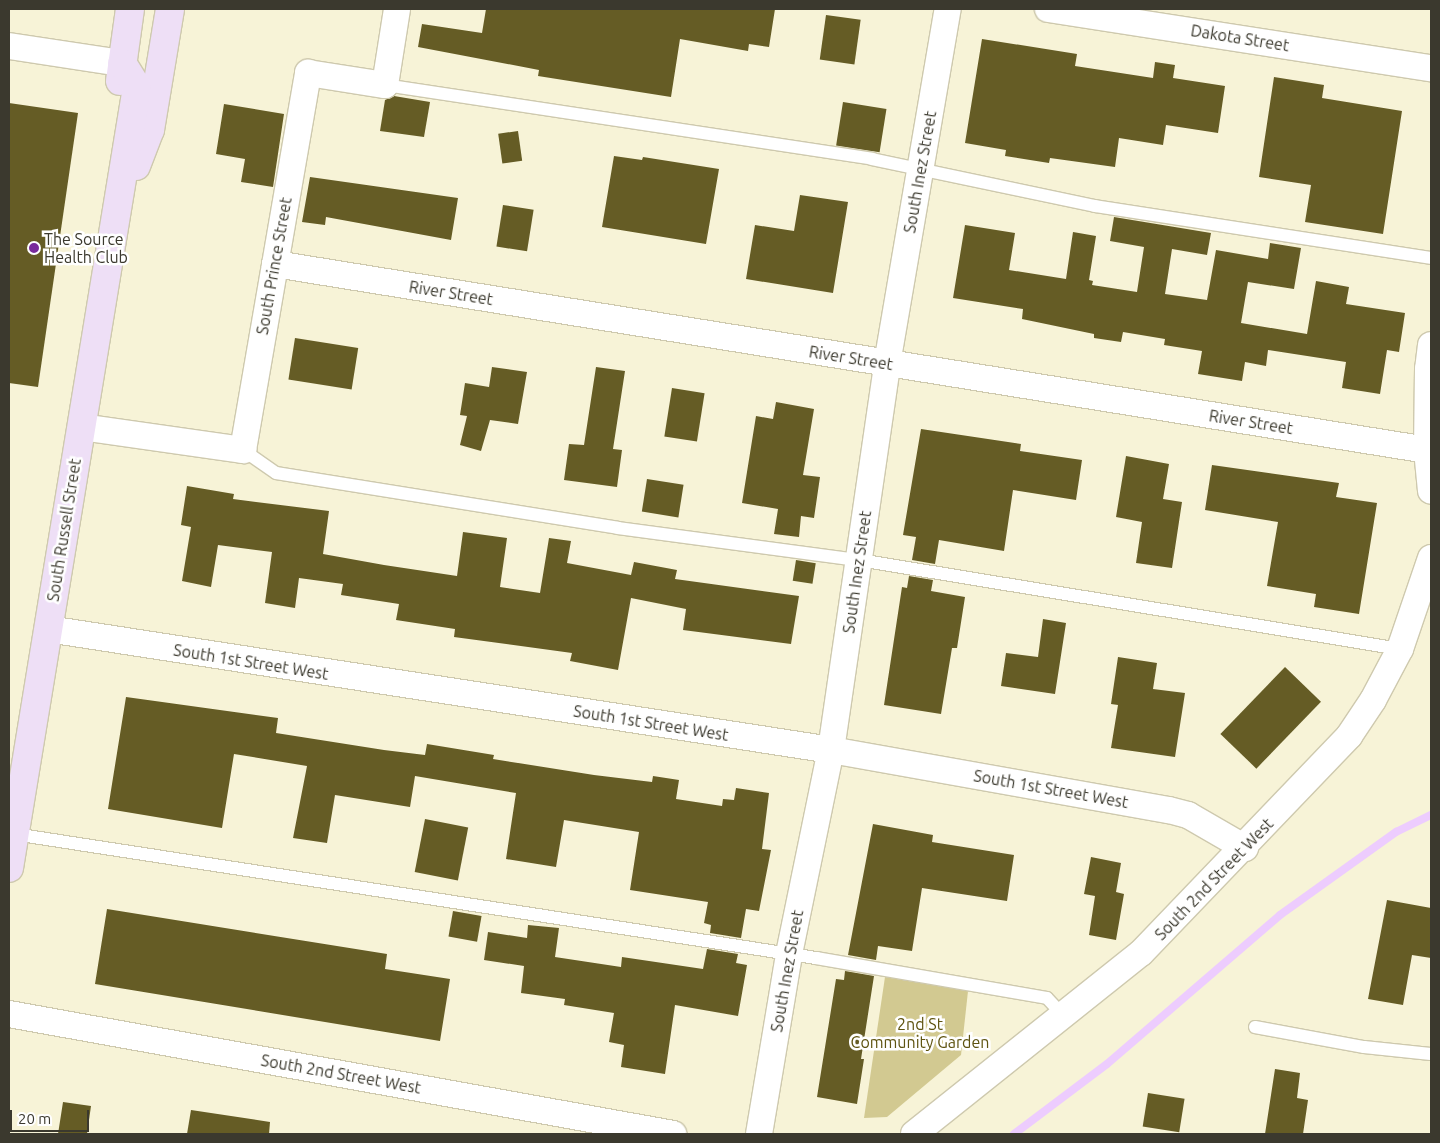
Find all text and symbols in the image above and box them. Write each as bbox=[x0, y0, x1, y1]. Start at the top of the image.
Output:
street label: Dakota Street bbox=[1189, 21, 1291, 55]
street label: South Inez Street bbox=[900, 109, 940, 235]
street label: South Prince Street bbox=[252, 196, 296, 336]
place label: The Source Health Club bbox=[44, 229, 128, 267]
marker: The Source Health Club bbox=[28, 242, 40, 254]
street label: River Street bbox=[408, 277, 494, 309]
street label: River Street bbox=[808, 342, 894, 374]
street label: River Street bbox=[1208, 406, 1294, 438]
street label: South Russell Street bbox=[43, 457, 85, 603]
street label: South Inez Street bbox=[839, 509, 875, 635]
street label: South 1st Street West bbox=[172, 640, 330, 684]
street label: South 1st Street West bbox=[572, 701, 730, 745]
street label: South 1st Street West bbox=[972, 766, 1130, 812]
street label: South 2nd Street West bbox=[1151, 814, 1277, 944]
street label: South Inez Street bbox=[767, 908, 807, 1034]
park label: 2nd St Community Garden bbox=[851, 1014, 989, 1052]
street label: South 2nd Street West bbox=[260, 1050, 422, 1098]
scale bar bbox=[12, 1100, 91, 1132]
text: 20 m bbox=[18, 1110, 51, 1127]

